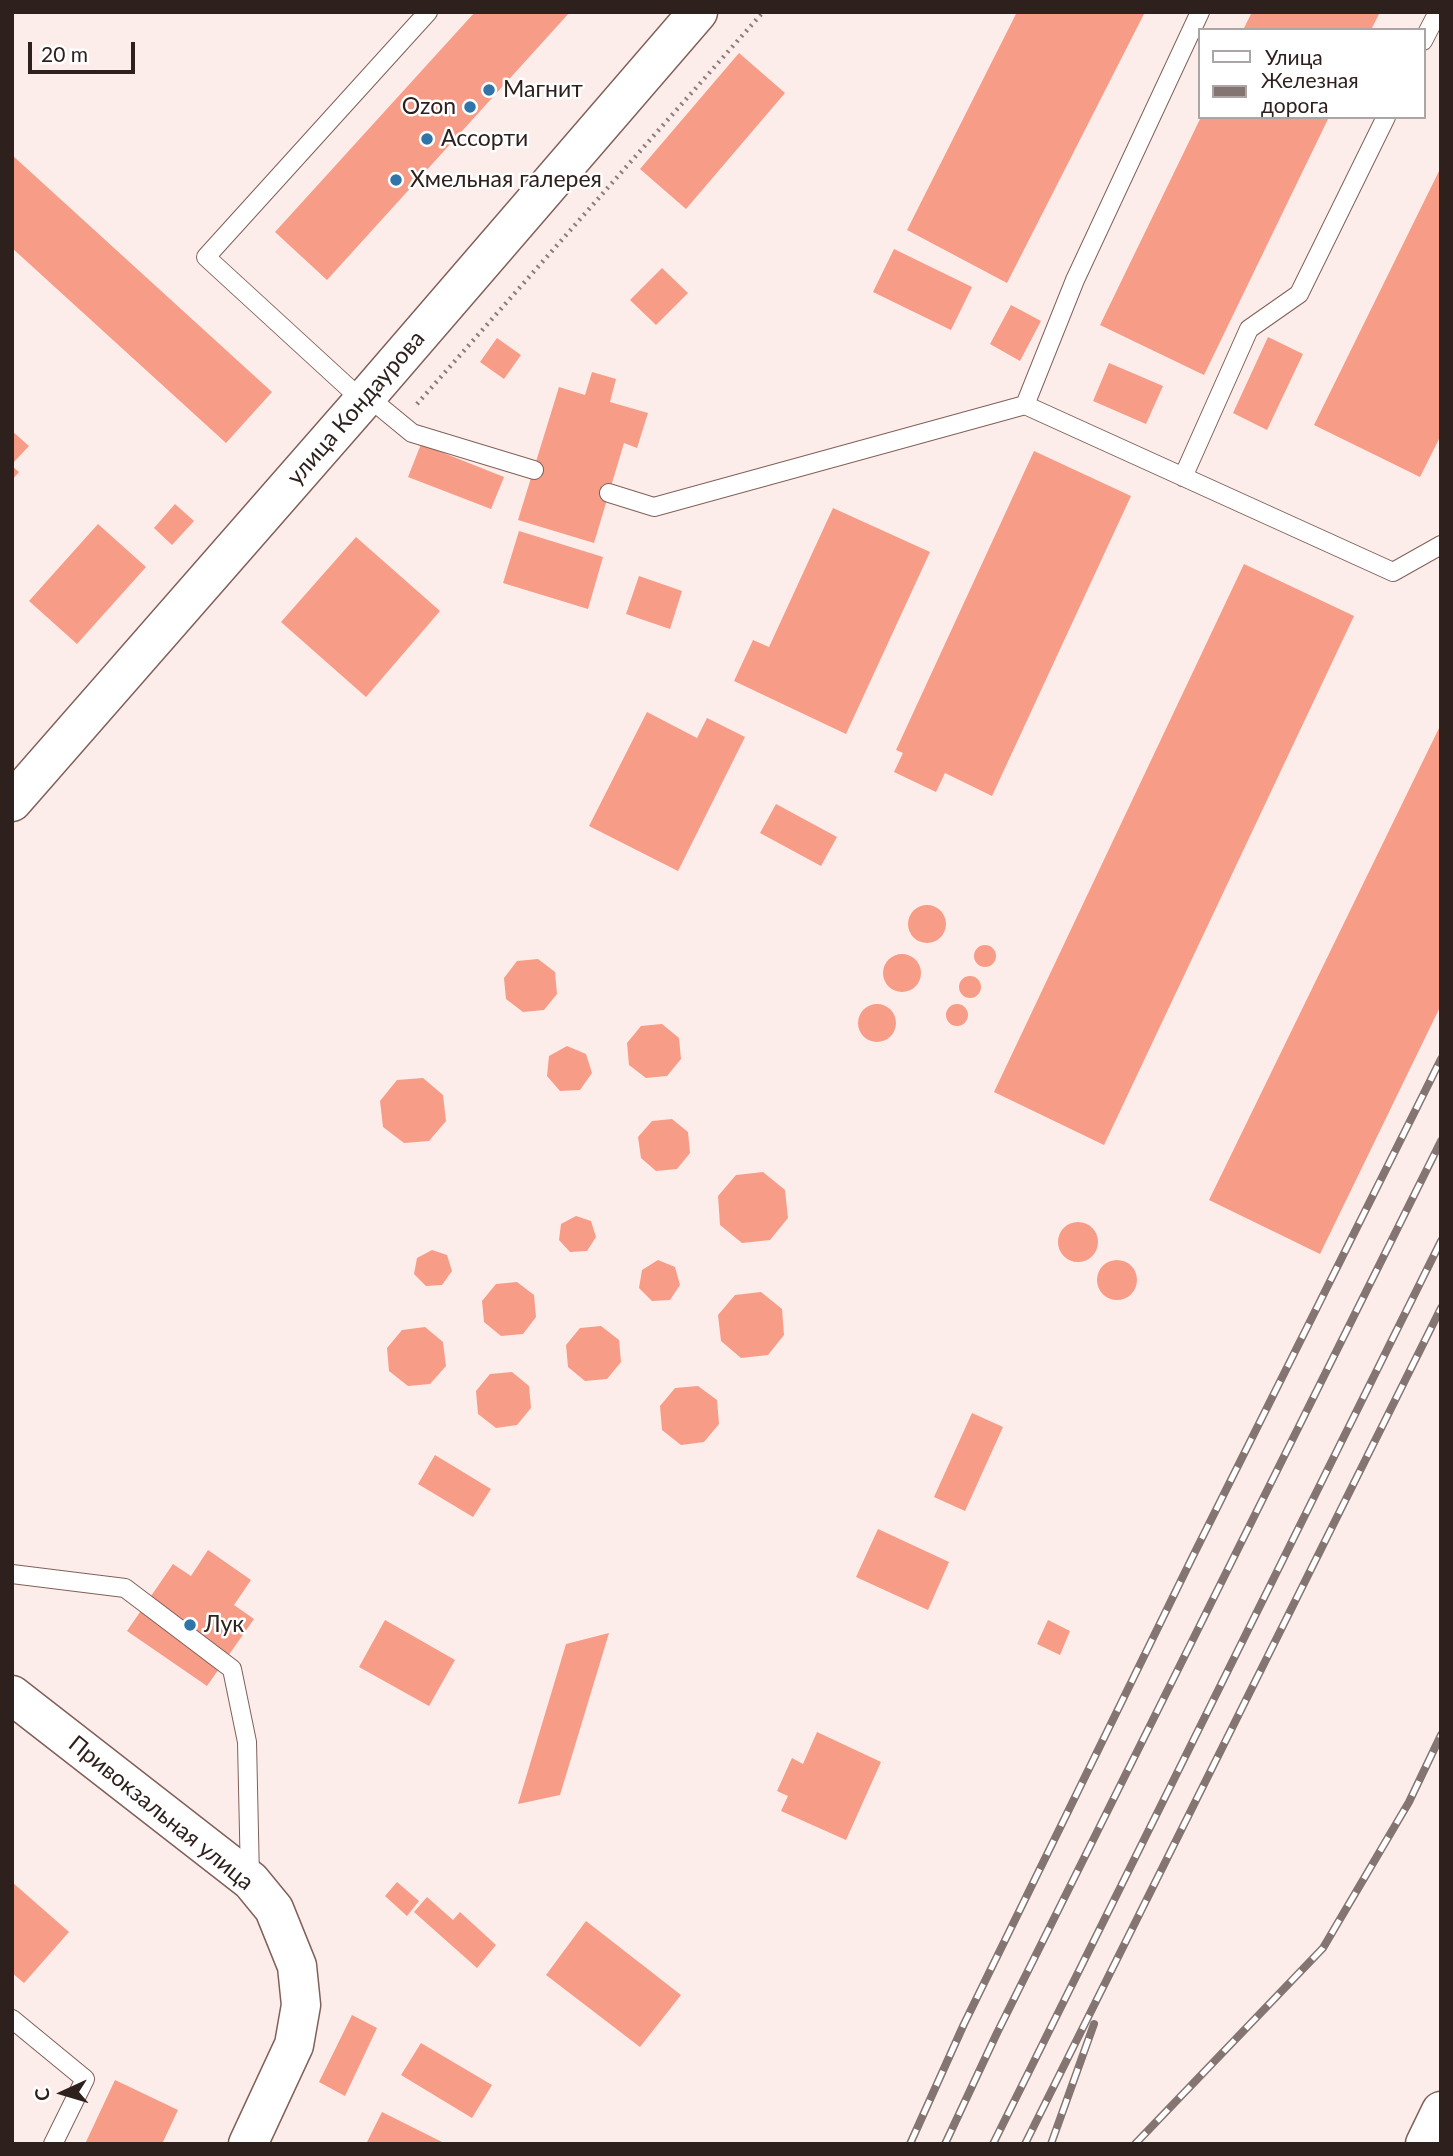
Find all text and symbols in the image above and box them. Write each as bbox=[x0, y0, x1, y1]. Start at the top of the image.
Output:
scale bar bbox=[32, 28, 138, 72]
legend bbox=[1198, 28, 1425, 119]
text: 20 m bbox=[41, 41, 88, 66]
text: Улица bbox=[1265, 44, 1323, 69]
text: Железная дорога bbox=[1261, 67, 1359, 117]
place label: Магнит bbox=[503, 76, 583, 104]
marker: Магнит bbox=[481, 82, 497, 98]
place label: Ozon bbox=[402, 93, 456, 121]
marker: Ozon bbox=[462, 99, 478, 115]
place label: Ассорти bbox=[441, 125, 528, 153]
marker: Ассорти bbox=[419, 131, 435, 147]
place label: Хмельная галерея bbox=[410, 166, 602, 194]
marker: Хмельная галерея bbox=[388, 172, 404, 188]
street label: улица Кондаурова bbox=[282, 325, 430, 491]
place label: Лук bbox=[204, 1611, 244, 1639]
marker: Лук bbox=[182, 1617, 198, 1633]
street label: Привокзальная улица bbox=[63, 1730, 259, 1896]
north arrow bbox=[28, 2058, 98, 2128]
text: С bbox=[30, 2087, 53, 2102]

